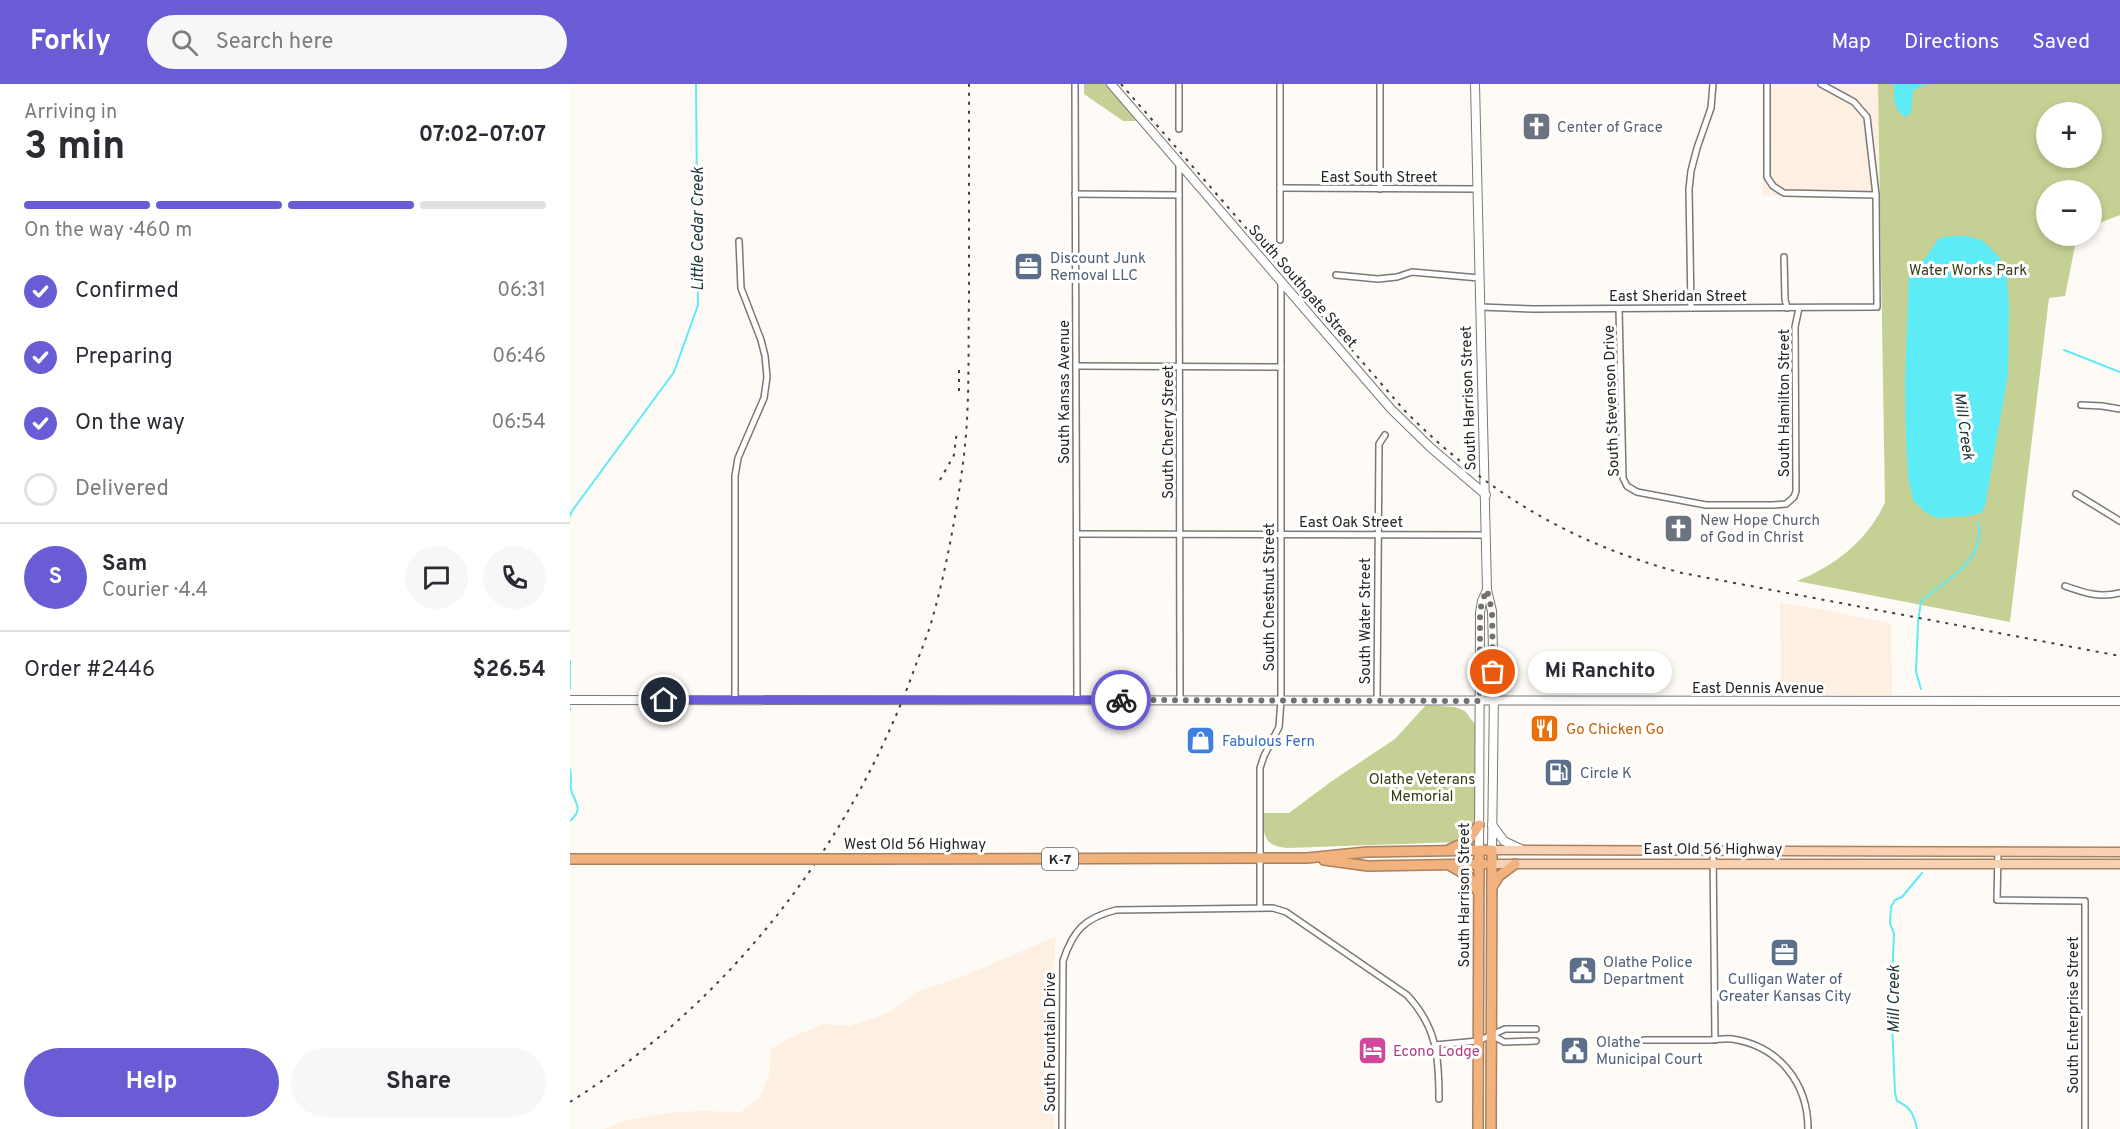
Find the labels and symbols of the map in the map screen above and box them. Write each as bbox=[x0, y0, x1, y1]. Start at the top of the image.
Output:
church icon: Center of Grace bbox=[1520, 111, 1552, 143]
place label: Center of Grace bbox=[1557, 119, 1663, 138]
water label: Little Cedar Creek bbox=[689, 166, 709, 291]
street label: East South Street bbox=[1320, 169, 1438, 188]
street label: South Southgate Street bbox=[1243, 221, 1361, 352]
place label: Discount Junk Removal LLC bbox=[1050, 250, 1146, 286]
office icon: Discount Junk Removal LLC bbox=[1013, 251, 1045, 283]
park label: Water Works Park bbox=[1909, 262, 2027, 281]
street label: East Sheridan Street bbox=[1609, 288, 1747, 307]
street label: South Kansas Avenue bbox=[1056, 320, 1075, 464]
street label: South Harrison Street bbox=[1457, 325, 1482, 471]
street label: South Stevenson Drive bbox=[1600, 325, 1625, 477]
street label: South Hamilton Street bbox=[1776, 329, 1795, 477]
street label: South Cherry Street bbox=[1160, 365, 1179, 499]
water label: Mill Creek bbox=[1948, 391, 1978, 462]
place label: New Hope Church of God in Christ bbox=[1700, 512, 1820, 548]
church icon: New Hope Church of God in Christ bbox=[1663, 513, 1695, 545]
street label: East Oak Street bbox=[1299, 514, 1403, 533]
street label: South Chestnut Street bbox=[1261, 523, 1280, 671]
street label: South Water Street bbox=[1357, 558, 1376, 684]
pin bbox=[1467, 646, 1518, 697]
callout: Mi Ranchito bbox=[1529, 651, 1673, 693]
courier bbox=[1091, 670, 1151, 730]
pin bbox=[638, 674, 689, 725]
street label: East Dennis Avenue bbox=[1692, 680, 1824, 699]
restaurant icon: Go Chicken Go bbox=[1529, 713, 1561, 745]
place label: Go Chicken Go bbox=[1566, 721, 1664, 740]
shop icon: Fabulous Fern bbox=[1185, 725, 1217, 757]
place label: Fabulous Fern bbox=[1222, 733, 1315, 752]
fuel station icon: Circle K bbox=[1543, 757, 1575, 789]
place label: Circle K bbox=[1580, 765, 1632, 784]
park label: Olathe Veterans Memorial bbox=[1369, 771, 1475, 807]
street label: South Harrison Street bbox=[1456, 823, 1475, 967]
street label: West Old 56 Highway bbox=[844, 836, 986, 855]
street label: East Old 56 Highway bbox=[1644, 841, 1783, 860]
road number: K-7 bbox=[1042, 848, 1078, 870]
office icon: Culligan Water of Greater Kansas City bbox=[1769, 936, 1801, 968]
street label: South Enterprise Street bbox=[2065, 936, 2084, 1094]
place label: Olathe Police Department bbox=[1603, 954, 1692, 990]
public building icon: Olathe Police Department bbox=[1566, 955, 1598, 987]
water label: Mill Creek bbox=[1885, 964, 1905, 1033]
place label: Culligan Water of Greater Kansas City bbox=[1719, 971, 1852, 1007]
street label: South Fountain Drive bbox=[1042, 972, 1061, 1112]
place label: Olathe Municipal Court bbox=[1596, 1034, 1703, 1070]
hotel icon: Econo Lodge bbox=[1356, 1035, 1388, 1067]
public building icon: Olathe Municipal Court bbox=[1559, 1035, 1591, 1067]
place label: Econo Lodge bbox=[1393, 1043, 1480, 1062]

